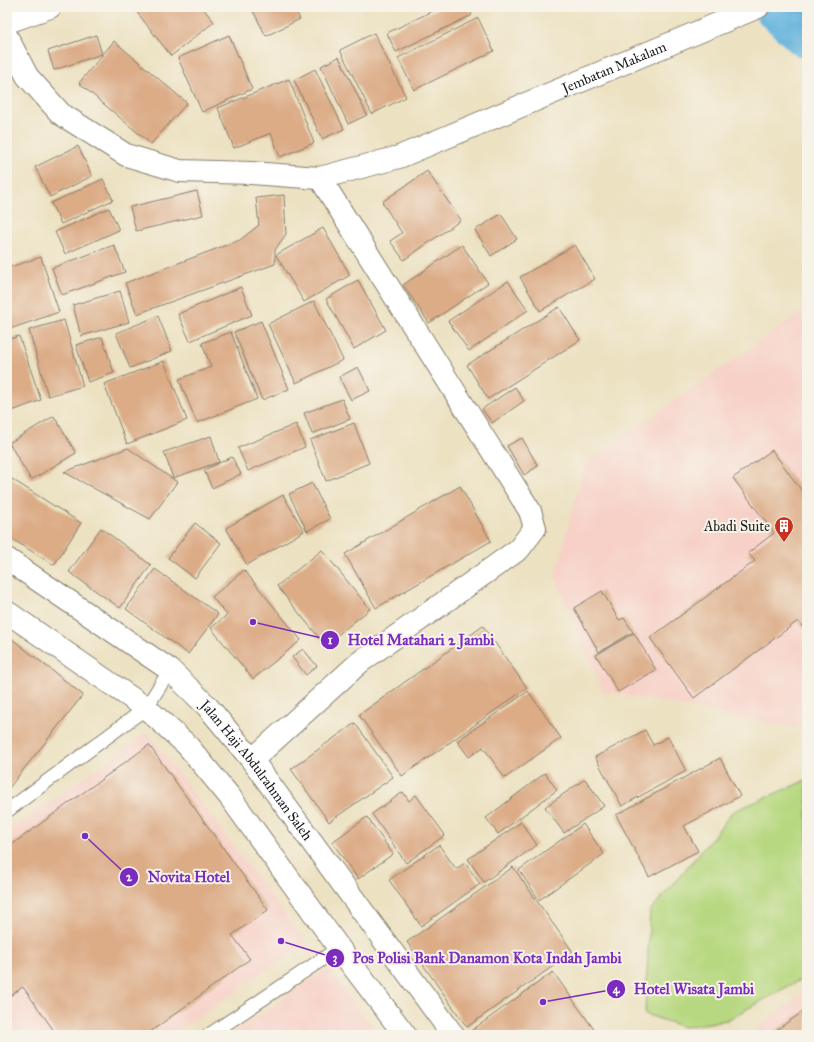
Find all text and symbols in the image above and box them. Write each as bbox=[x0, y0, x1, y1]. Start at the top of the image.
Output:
street label: Jembatan Makalam bbox=[558, 38, 669, 99]
building icon: Abadi Suite bbox=[773, 515, 795, 543]
place label: Abadi Suite bbox=[703, 518, 770, 535]
callout: Hotel Matahari 2 Jambi bbox=[320, 626, 503, 653]
text: Hotel Matahari 2 Jambi bbox=[348, 631, 495, 650]
text: 1 bbox=[328, 633, 333, 647]
street label: Jalan Haji Abdulrahman Saleh bbox=[195, 695, 316, 844]
callout: Novita Hotel bbox=[119, 863, 238, 890]
text: Novita Hotel bbox=[148, 868, 231, 886]
text: 2 bbox=[126, 870, 133, 884]
callout: Pos Polisi Bank Danamon Kota Indah Jambi bbox=[325, 944, 630, 971]
text: Pos Polisi Bank Danamon Kota Indah Jambi bbox=[352, 949, 622, 968]
text: 3 bbox=[333, 951, 338, 966]
callout: Hotel Wisata Jambi bbox=[606, 975, 762, 1002]
text: Hotel Wisata Jambi bbox=[634, 980, 755, 999]
text: 4 bbox=[613, 982, 621, 997]

